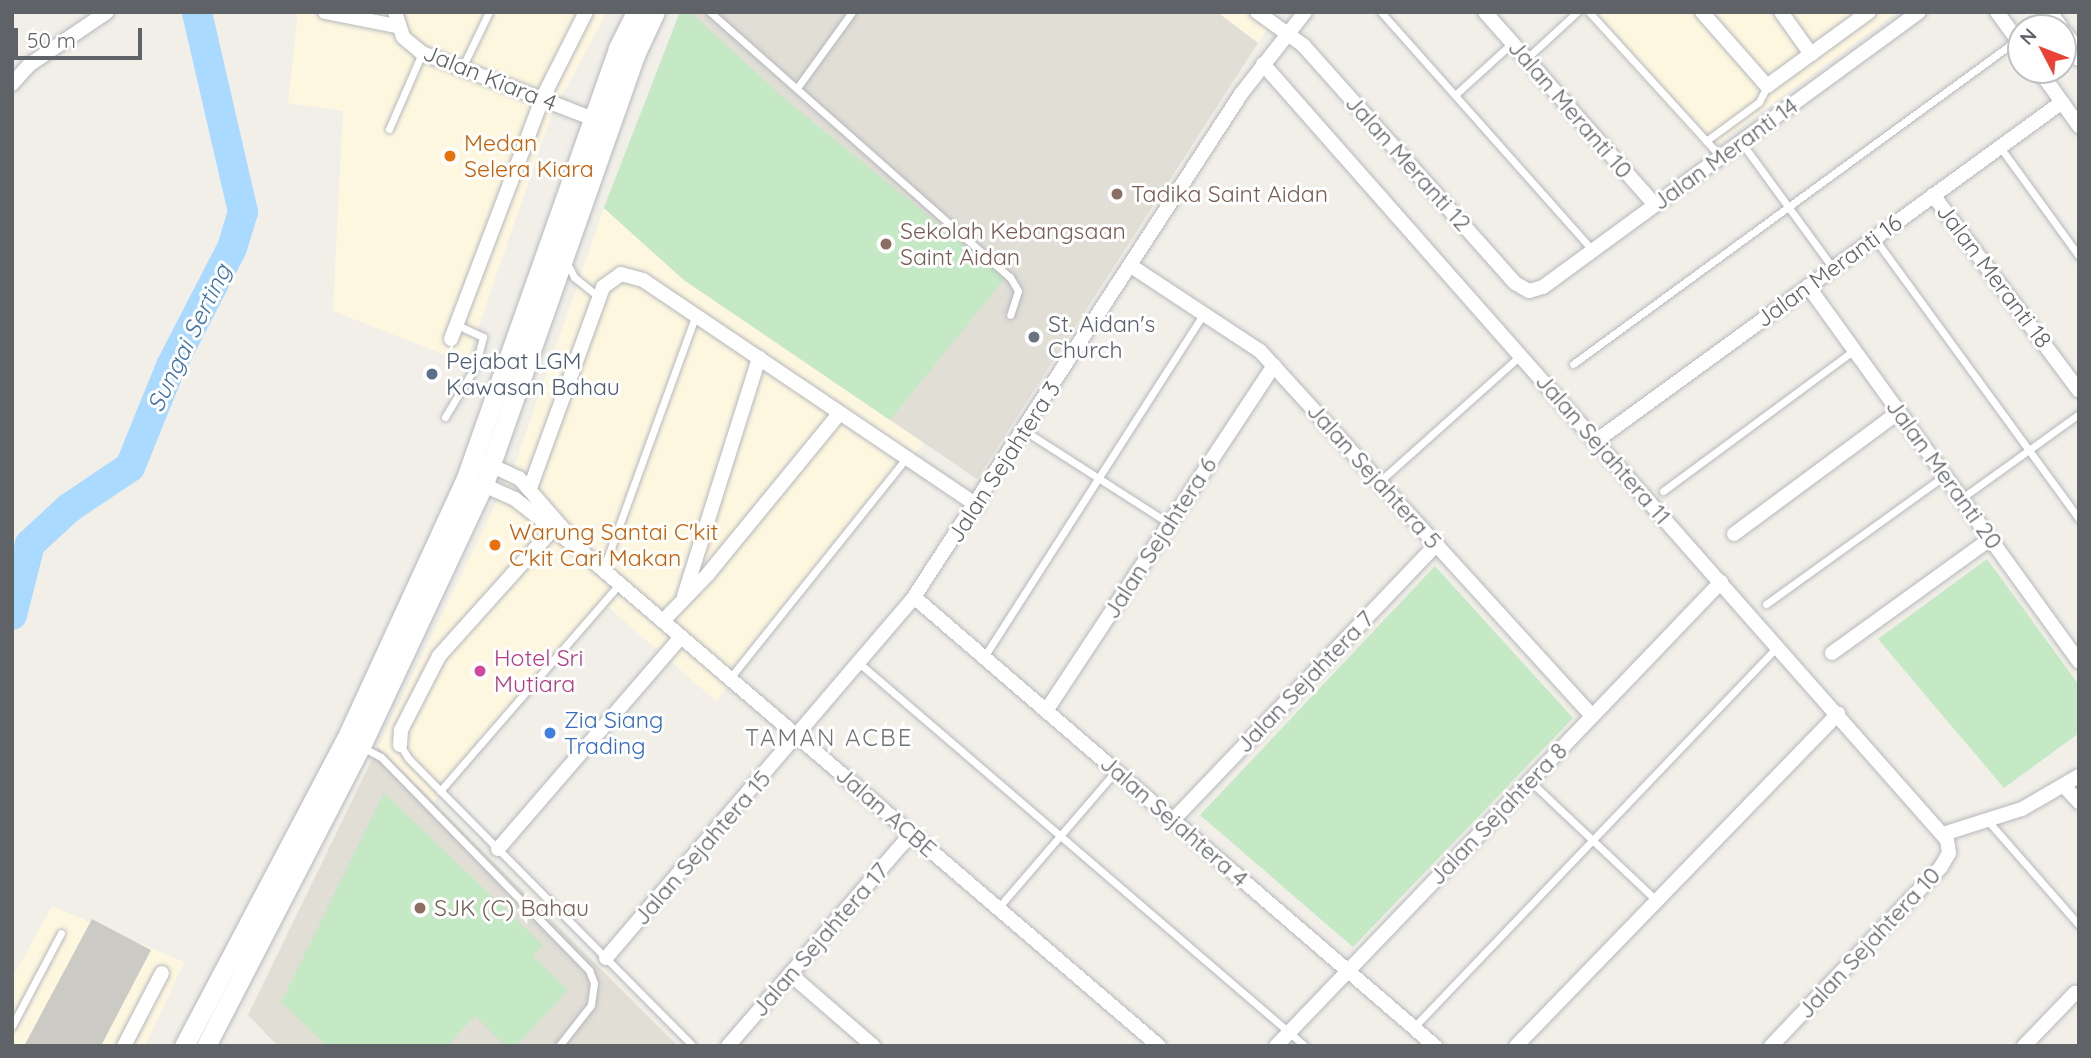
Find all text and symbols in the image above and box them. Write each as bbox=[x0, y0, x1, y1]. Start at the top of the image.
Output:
scale bar bbox=[18, 14, 145, 58]
north arrow bbox=[2007, 14, 2077, 84]
text: N bbox=[2014, 23, 2041, 50]
text: 50 m bbox=[27, 27, 76, 53]
street label: Jalan Meranti 10 bbox=[1502, 34, 1638, 184]
street label: Jalan Kiara 4 bbox=[419, 39, 561, 117]
street label: Jalan Meranti 12 bbox=[1340, 89, 1476, 237]
street label: Jalan Meranti 14 bbox=[1647, 92, 1803, 216]
place label: Medan Selera Kiara bbox=[464, 129, 594, 183]
marker: Medan Selera Kiara bbox=[442, 148, 458, 164]
place label: Tadika Saint Aidan bbox=[1131, 180, 1328, 208]
marker: Tadika Saint Aidan bbox=[1109, 186, 1125, 202]
street label: Jalan Meranti 18 bbox=[1931, 198, 2057, 354]
street label: Jalan Meranti 16 bbox=[1751, 209, 1907, 333]
place label: Sekolah Kebangsaan Saint Aidan bbox=[900, 217, 1126, 271]
marker: Sekolah Kebangsaan Saint Aidan bbox=[878, 236, 894, 252]
water label: Sungai Serting bbox=[141, 260, 237, 416]
place label: St. Aidan's Church bbox=[1048, 310, 1155, 364]
marker: St. Aidan's Church bbox=[1026, 329, 1042, 345]
place label: Pejabat LGM Kawasan Bahau bbox=[446, 347, 620, 401]
marker: Pejabat LGM Kawasan Bahau bbox=[424, 366, 440, 382]
street label: Jalan Sejahtera 11 bbox=[1530, 368, 1676, 530]
street label: Jalan Sejahtera 3 bbox=[942, 376, 1066, 548]
street label: Jalan Meranti 20 bbox=[1880, 393, 2008, 555]
street label: Jalan Sejahtera 5 bbox=[1301, 397, 1447, 555]
street label: Jalan Sejahtera 6 bbox=[1098, 452, 1222, 624]
place label: Warung Santai C'kit C'kit Cari Makan bbox=[509, 518, 718, 572]
marker: Warung Santai C'kit C'kit Cari Makan bbox=[487, 537, 503, 553]
street label: Jalan Sejahtera 7 bbox=[1230, 605, 1380, 759]
place label: Hotel Sri Mutiara bbox=[494, 644, 583, 698]
marker: Hotel Sri Mutiara bbox=[472, 663, 488, 679]
place label: Zia Siang Trading bbox=[564, 706, 663, 760]
district label: TAMAN ACBE bbox=[746, 724, 912, 752]
marker: Zia Siang Trading bbox=[542, 725, 558, 741]
street label: Jalan Sejahtera 8 bbox=[1423, 737, 1573, 891]
street label: Jalan Sejahtera 4 bbox=[1095, 749, 1253, 893]
street label: Jalan ACBE bbox=[830, 761, 942, 863]
street label: Jalan Sejahtera 15 bbox=[627, 765, 777, 931]
street label: Jalan Sejahtera 17 bbox=[746, 857, 894, 1023]
street label: Jalan Sejahtera 10 bbox=[1792, 862, 1946, 1024]
place label: SJK (C) Bahau bbox=[434, 894, 589, 922]
marker: SJK (C) Bahau bbox=[412, 900, 428, 916]

